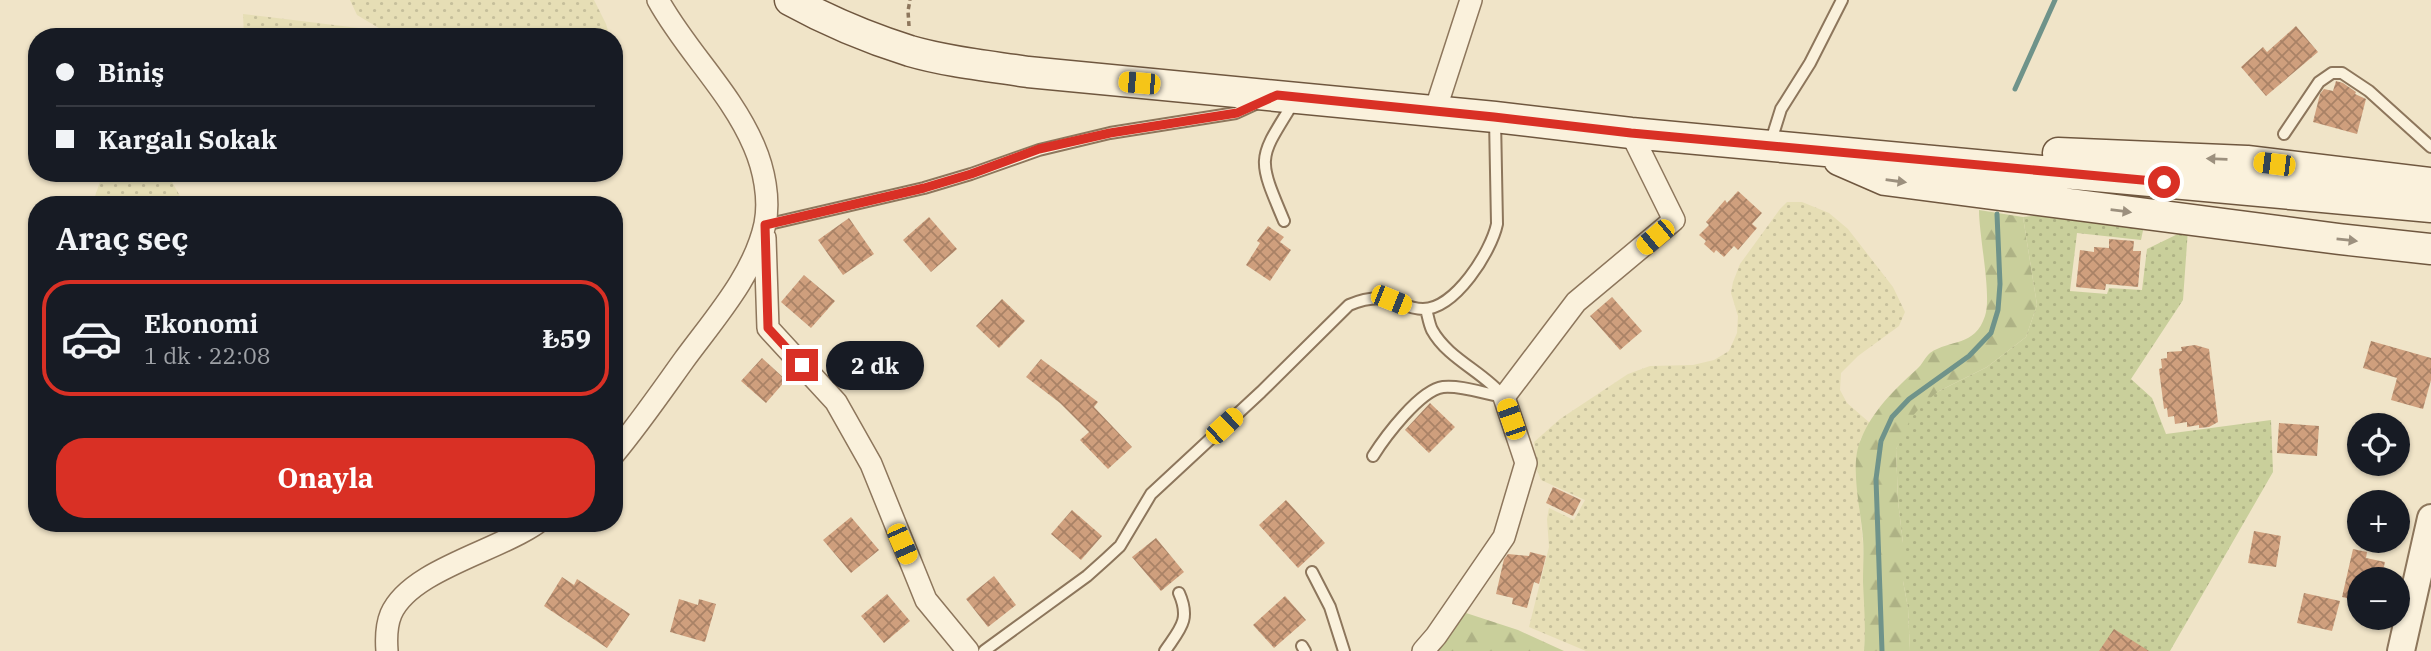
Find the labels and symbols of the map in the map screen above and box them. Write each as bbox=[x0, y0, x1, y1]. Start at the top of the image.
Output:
car bbox=[1118, 71, 1161, 95]
car bbox=[2252, 151, 2297, 177]
one-way arrow bbox=[2206, 154, 2228, 165]
route start bbox=[2148, 166, 2180, 198]
one-way arrow bbox=[1885, 176, 1907, 187]
one-way arrow bbox=[2110, 205, 2132, 216]
car bbox=[1633, 215, 1678, 259]
one-way arrow bbox=[2336, 235, 2358, 246]
car bbox=[1368, 282, 1415, 318]
callout: 2 dk bbox=[826, 340, 924, 390]
route end bbox=[786, 349, 818, 381]
car bbox=[1495, 396, 1528, 442]
car bbox=[1202, 404, 1247, 448]
car bbox=[884, 521, 921, 567]

